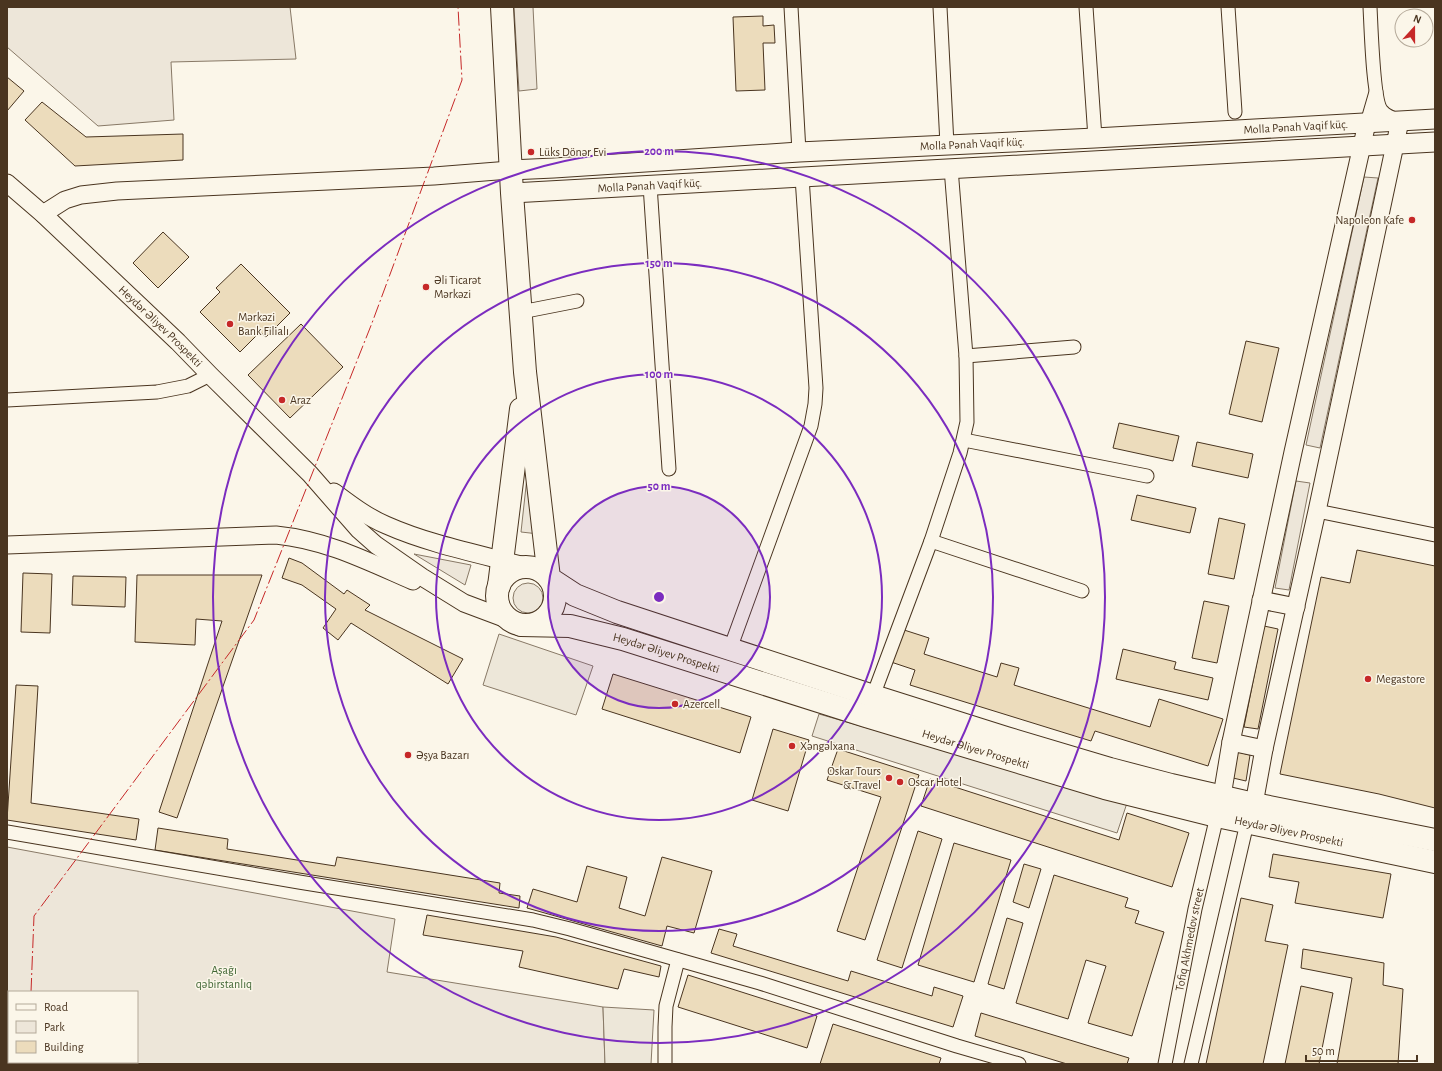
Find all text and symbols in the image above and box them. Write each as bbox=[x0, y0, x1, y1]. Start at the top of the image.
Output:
north arrow bbox=[1394, 8, 1434, 48]
text: N bbox=[1412, 13, 1423, 26]
street label: Molla Pənah Vaqif küç. bbox=[1243, 118, 1348, 136]
street label: Molla Pənah Vaqif küç. bbox=[920, 135, 1025, 152]
text: 200 m bbox=[644, 145, 674, 157]
place label: Lüks Dönər Evi bbox=[539, 146, 606, 158]
marker: Lüks Dönər Evi bbox=[526, 147, 536, 157]
street label: Molla Pənah Vaqif küç. bbox=[597, 177, 702, 194]
place label: Napoleon Kafe bbox=[1335, 214, 1404, 226]
marker: Napoleon Kafe bbox=[1407, 215, 1417, 225]
text: 150 m bbox=[645, 257, 673, 269]
place label: Əli Ticarət Mərkəzi bbox=[434, 274, 481, 300]
marker: Əli Ticarət Mərkəzi bbox=[421, 282, 431, 292]
street label: Heydər Əliyev Prospekti bbox=[116, 283, 205, 369]
place label: Mərkəzi Bank Filialı bbox=[238, 311, 289, 337]
marker: Mərkəzi Bank Filialı bbox=[225, 319, 235, 329]
text: 100 m bbox=[645, 368, 673, 380]
place label: Araz bbox=[290, 394, 311, 406]
marker: Araz bbox=[277, 395, 287, 405]
text: 50 m bbox=[648, 480, 671, 492]
centre of rings bbox=[652, 590, 666, 604]
street label: Heydər Əliyev Prospekti bbox=[612, 631, 721, 675]
place label: Megastore bbox=[1376, 673, 1425, 685]
marker: Megastore bbox=[1363, 674, 1373, 684]
place label: Azercell bbox=[683, 698, 720, 710]
marker: Azercell bbox=[670, 699, 680, 709]
street label: Heydər Əliyev Prospekti bbox=[921, 727, 1031, 771]
place label: Xəngəlxana bbox=[800, 740, 855, 752]
marker: Xəngəlxana bbox=[787, 741, 797, 751]
place label: Əşya Bazarı bbox=[416, 749, 469, 762]
marker: Əşya Bazarı bbox=[403, 750, 413, 760]
place label: Oskar Tours & Travel bbox=[827, 765, 881, 791]
marker: Oskar Tours & Travel bbox=[884, 773, 894, 783]
place label: Oscar Hotel bbox=[908, 776, 962, 788]
marker: Oscar Hotel bbox=[895, 777, 905, 787]
street label: Heydər Əliyev Prospekti bbox=[1233, 814, 1344, 849]
street label: Tofiq Akhmedov street bbox=[1173, 886, 1206, 992]
park label: Aşağı qəbirstanlıq bbox=[196, 964, 252, 990]
legend bbox=[8, 991, 138, 1063]
text: Road bbox=[44, 1001, 68, 1013]
text: Park bbox=[44, 1021, 65, 1033]
scale bar bbox=[1306, 1037, 1417, 1063]
text: Building bbox=[44, 1041, 84, 1053]
text: 50 m bbox=[1312, 1045, 1335, 1057]

